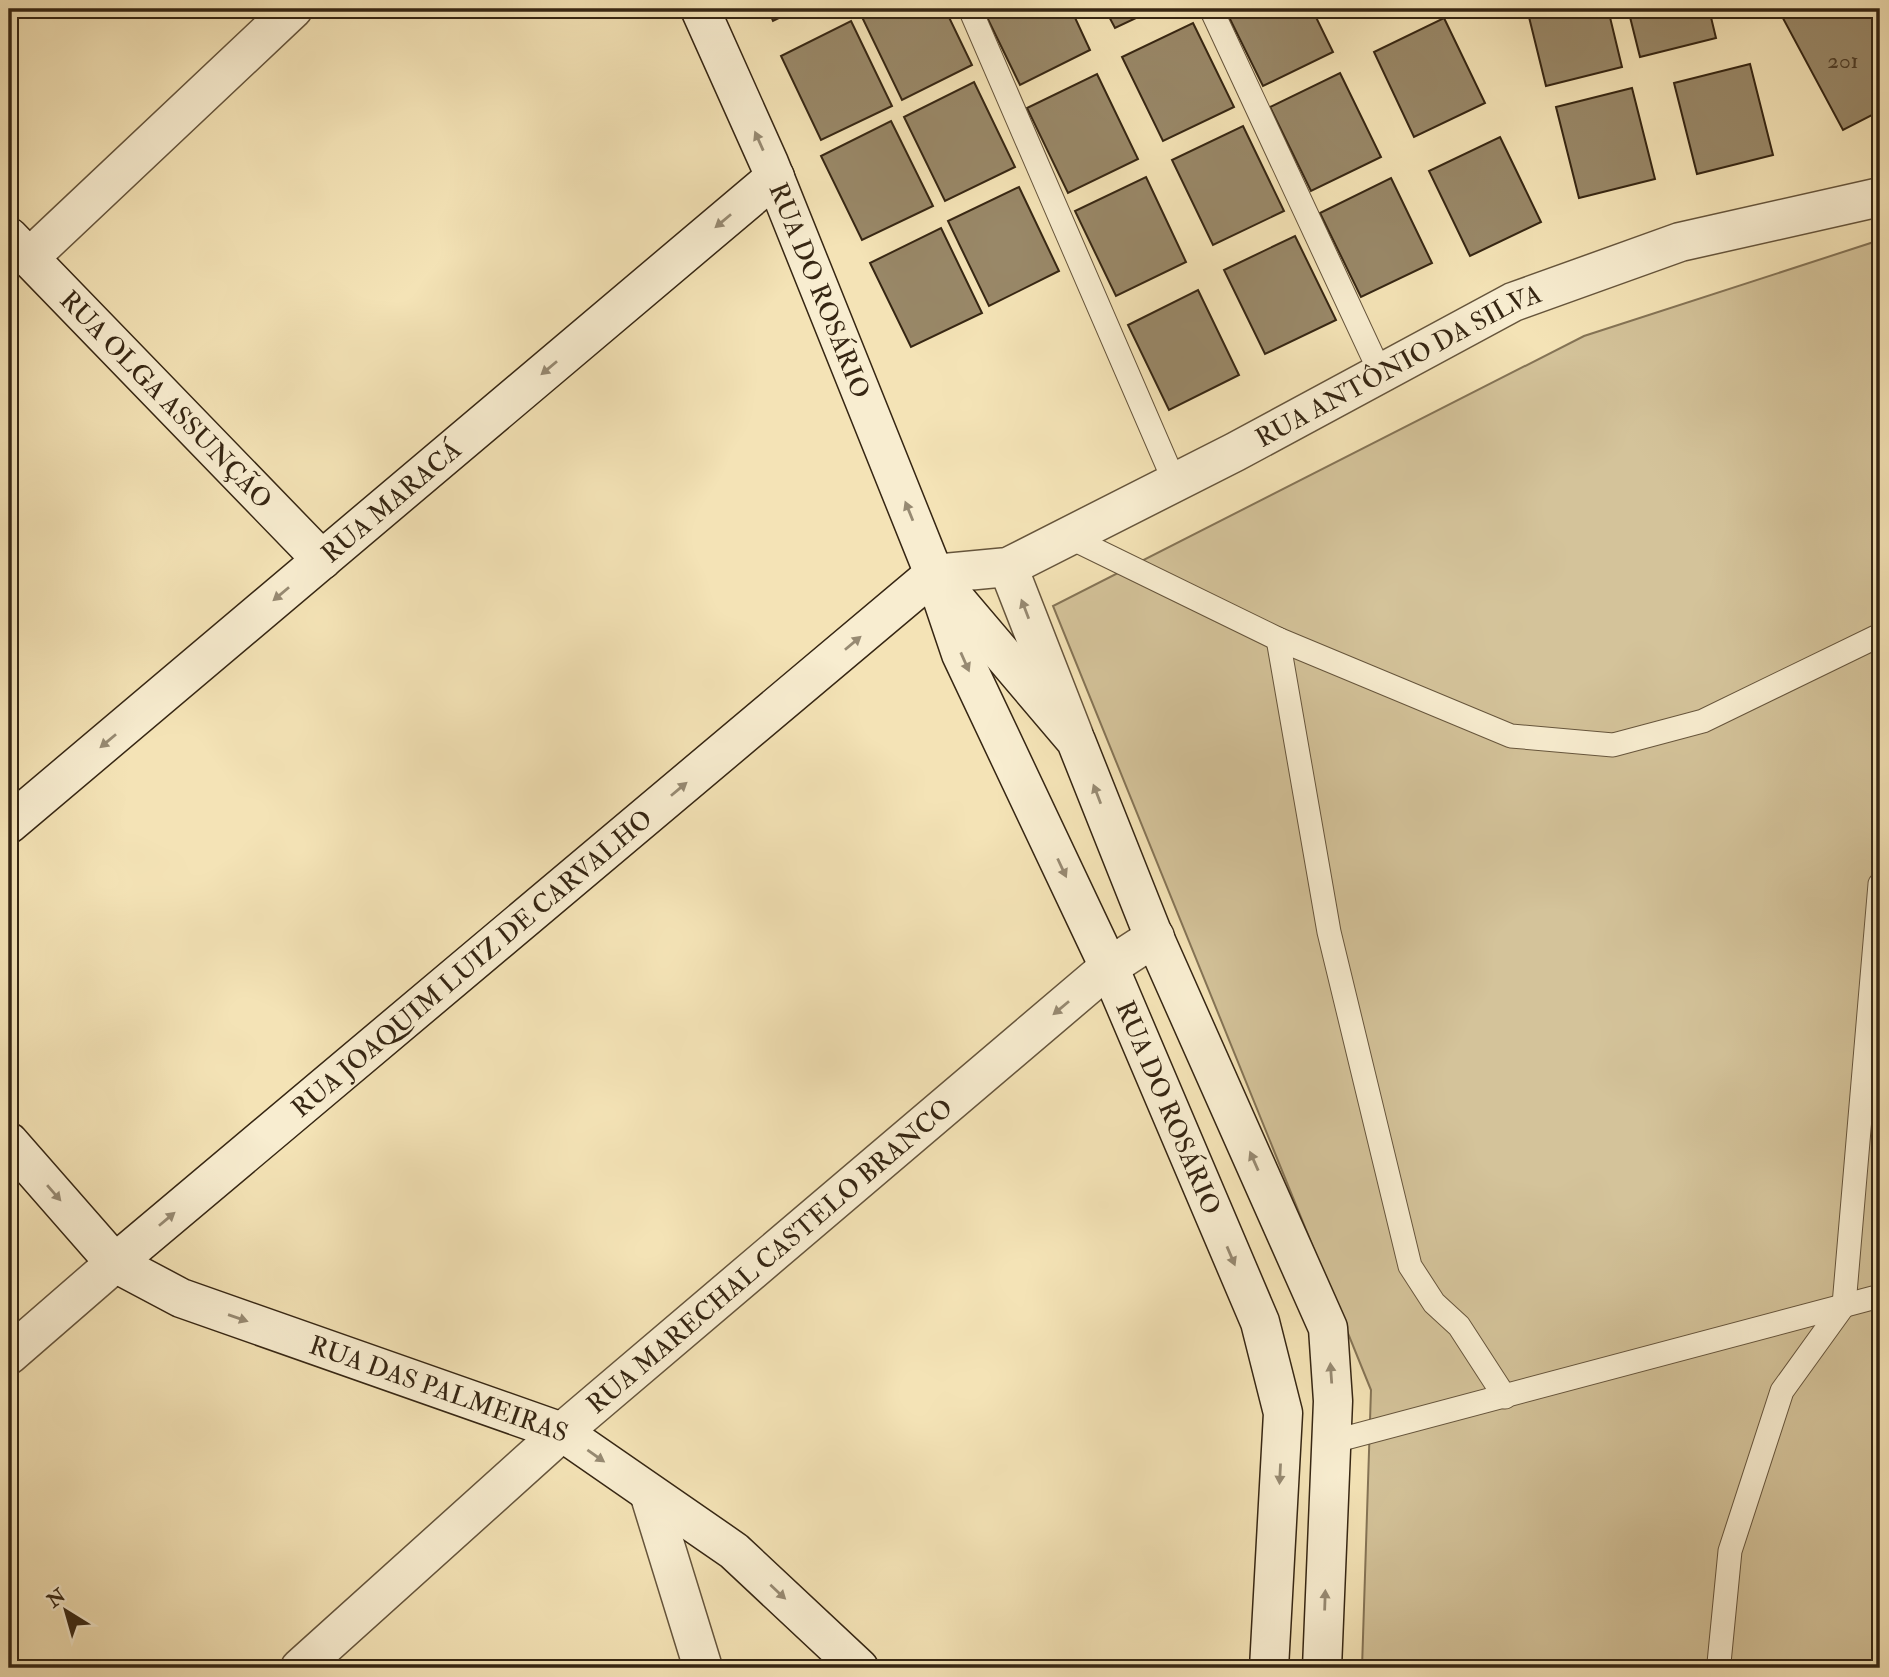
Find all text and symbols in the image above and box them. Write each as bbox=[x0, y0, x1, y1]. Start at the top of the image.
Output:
house number: 201 bbox=[1827, 46, 1859, 75]
one-way arrow bbox=[753, 131, 765, 151]
street label: RUA DO ROSÁRIO bbox=[762, 178, 877, 403]
one-way arrow bbox=[714, 213, 731, 228]
street label: RUA ANTÔNIO DA SILVA bbox=[1250, 278, 1547, 455]
street label: RUA OLGA ASSUNÇÃO bbox=[53, 284, 278, 516]
one-way arrow bbox=[540, 360, 557, 375]
street label: RUA MARACÁ bbox=[315, 432, 468, 570]
one-way arrow bbox=[903, 500, 914, 521]
one-way arrow bbox=[273, 586, 290, 601]
one-way arrow bbox=[1019, 599, 1030, 620]
one-way arrow bbox=[844, 635, 862, 651]
one-way arrow bbox=[959, 652, 971, 672]
one-way arrow bbox=[99, 733, 116, 748]
one-way arrow bbox=[670, 782, 687, 797]
one-way arrow bbox=[1091, 784, 1102, 805]
street label: RUA JOAQUIM LUIZ DE CARVALHO bbox=[285, 803, 659, 1125]
one-way arrow bbox=[1056, 858, 1068, 878]
street label: RUA DO ROSÁRIO bbox=[1108, 996, 1227, 1220]
one-way arrow bbox=[1053, 1000, 1070, 1015]
street label: RUA MARECHAL CASTELO BRANCO bbox=[581, 1092, 960, 1421]
one-way arrow bbox=[1248, 1151, 1260, 1171]
one-way arrow bbox=[46, 1185, 61, 1202]
one-way arrow bbox=[158, 1212, 175, 1227]
one-way arrow bbox=[1226, 1245, 1237, 1266]
one-way arrow bbox=[227, 1312, 248, 1323]
street label: RUA DAS PALMEIRAS bbox=[305, 1329, 572, 1450]
one-way arrow bbox=[1325, 1362, 1336, 1384]
one-way arrow bbox=[587, 1449, 605, 1463]
one-way arrow bbox=[1274, 1463, 1285, 1485]
north arrow bbox=[32, 1576, 102, 1646]
text: N bbox=[42, 1583, 71, 1614]
one-way arrow bbox=[769, 1583, 786, 1599]
one-way arrow bbox=[1319, 1589, 1330, 1611]

